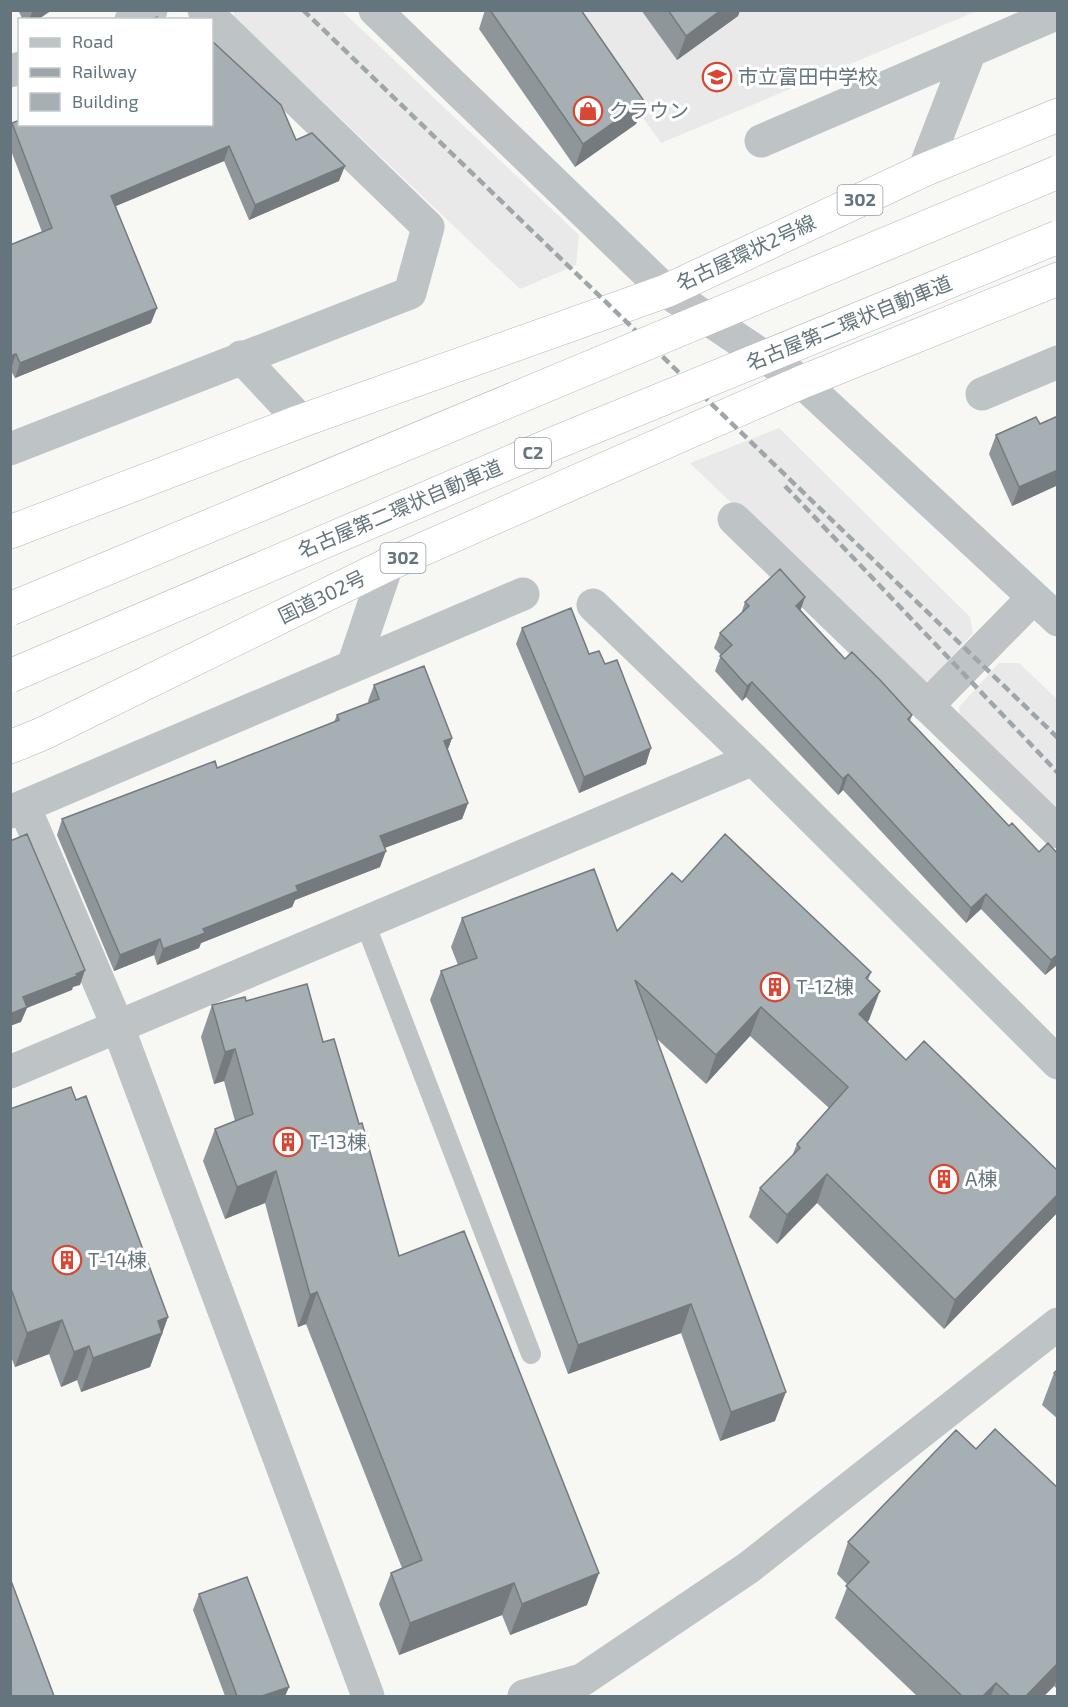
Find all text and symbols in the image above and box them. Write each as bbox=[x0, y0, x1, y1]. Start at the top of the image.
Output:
legend bbox=[18, 18, 213, 126]
text: Road bbox=[72, 30, 113, 52]
text: Railway bbox=[72, 60, 137, 82]
school or university icon: 市立富田中学校 bbox=[701, 61, 733, 93]
place label: 市立富田中学校 bbox=[738, 64, 878, 88]
text: Building bbox=[72, 90, 139, 112]
shop icon: クラウン bbox=[572, 95, 604, 127]
place label: クラウン bbox=[609, 98, 689, 122]
road number: 302 bbox=[838, 185, 882, 215]
street label: 名古屋環状2号線 bbox=[672, 209, 819, 295]
street label: 名古屋第二環状自動車道 bbox=[742, 270, 955, 374]
road number: C2 bbox=[515, 438, 551, 468]
street label: 名古屋第二環状自動車道 bbox=[294, 454, 506, 562]
road number: 302 bbox=[380, 543, 426, 573]
street label: 国道302号 bbox=[274, 565, 369, 628]
building icon: T-12棟 bbox=[759, 971, 791, 1003]
place label: T-12棟 bbox=[796, 974, 854, 998]
building icon: T-13棟 bbox=[272, 1126, 304, 1158]
place label: T-13棟 bbox=[309, 1129, 367, 1153]
building icon: A棟 bbox=[928, 1163, 960, 1195]
place label: A棟 bbox=[965, 1166, 997, 1190]
building icon: T-14棟 bbox=[51, 1244, 83, 1276]
place label: T-14棟 bbox=[88, 1247, 147, 1271]

